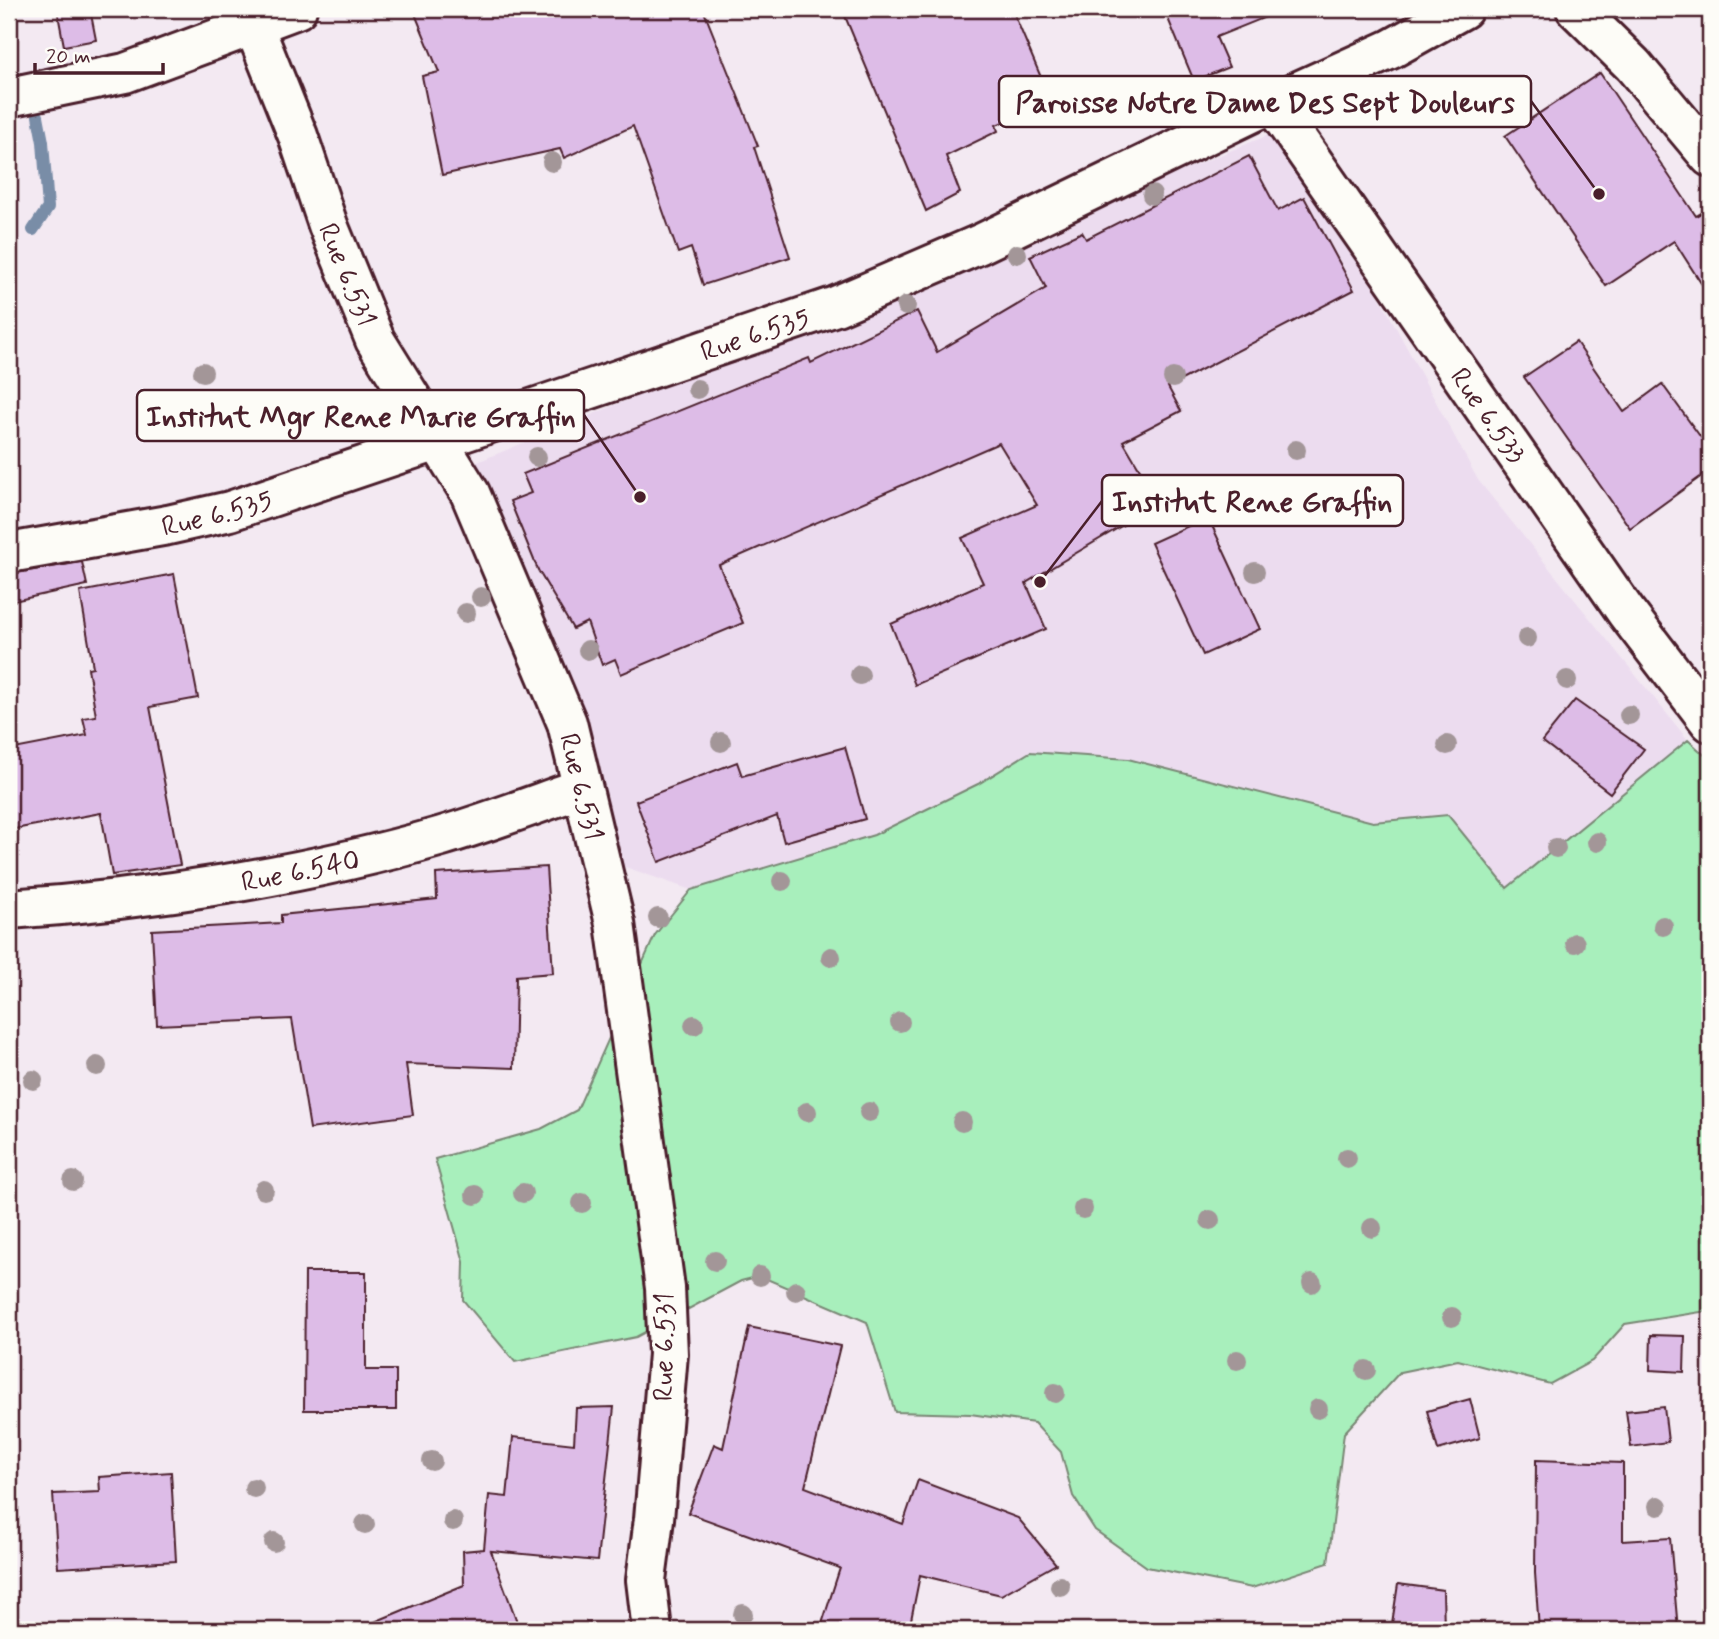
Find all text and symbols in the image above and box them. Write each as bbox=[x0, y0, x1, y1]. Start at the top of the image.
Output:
scale bar bbox=[35, 32, 163, 76]
text: 20 m bbox=[46, 43, 91, 71]
callout: Paroisse Notre Dame Des Sept Douleurs bbox=[999, 76, 1531, 127]
text: Paroisse Notre Dame Des Sept Douleurs bbox=[1015, 84, 1516, 123]
street label: Rue 6.531 bbox=[308, 218, 384, 333]
street label: Rue 6.535 bbox=[696, 300, 815, 372]
street label: Rue 6.533 bbox=[1440, 361, 1533, 472]
callout: Institut Mgr Rene Marie Graffin bbox=[137, 390, 584, 441]
text: Institut Mgr Rene Marie Graffin bbox=[146, 398, 576, 440]
callout: Institut Rene Graffin bbox=[1102, 475, 1403, 526]
street label: Rue 6.535 bbox=[158, 482, 278, 547]
text: Institut Rene Graffin bbox=[1112, 483, 1392, 522]
street label: Rue 6.531 bbox=[549, 730, 611, 844]
street label: Rue 6.540 bbox=[239, 842, 364, 902]
street label: Rue 6.531 bbox=[646, 1292, 685, 1402]

